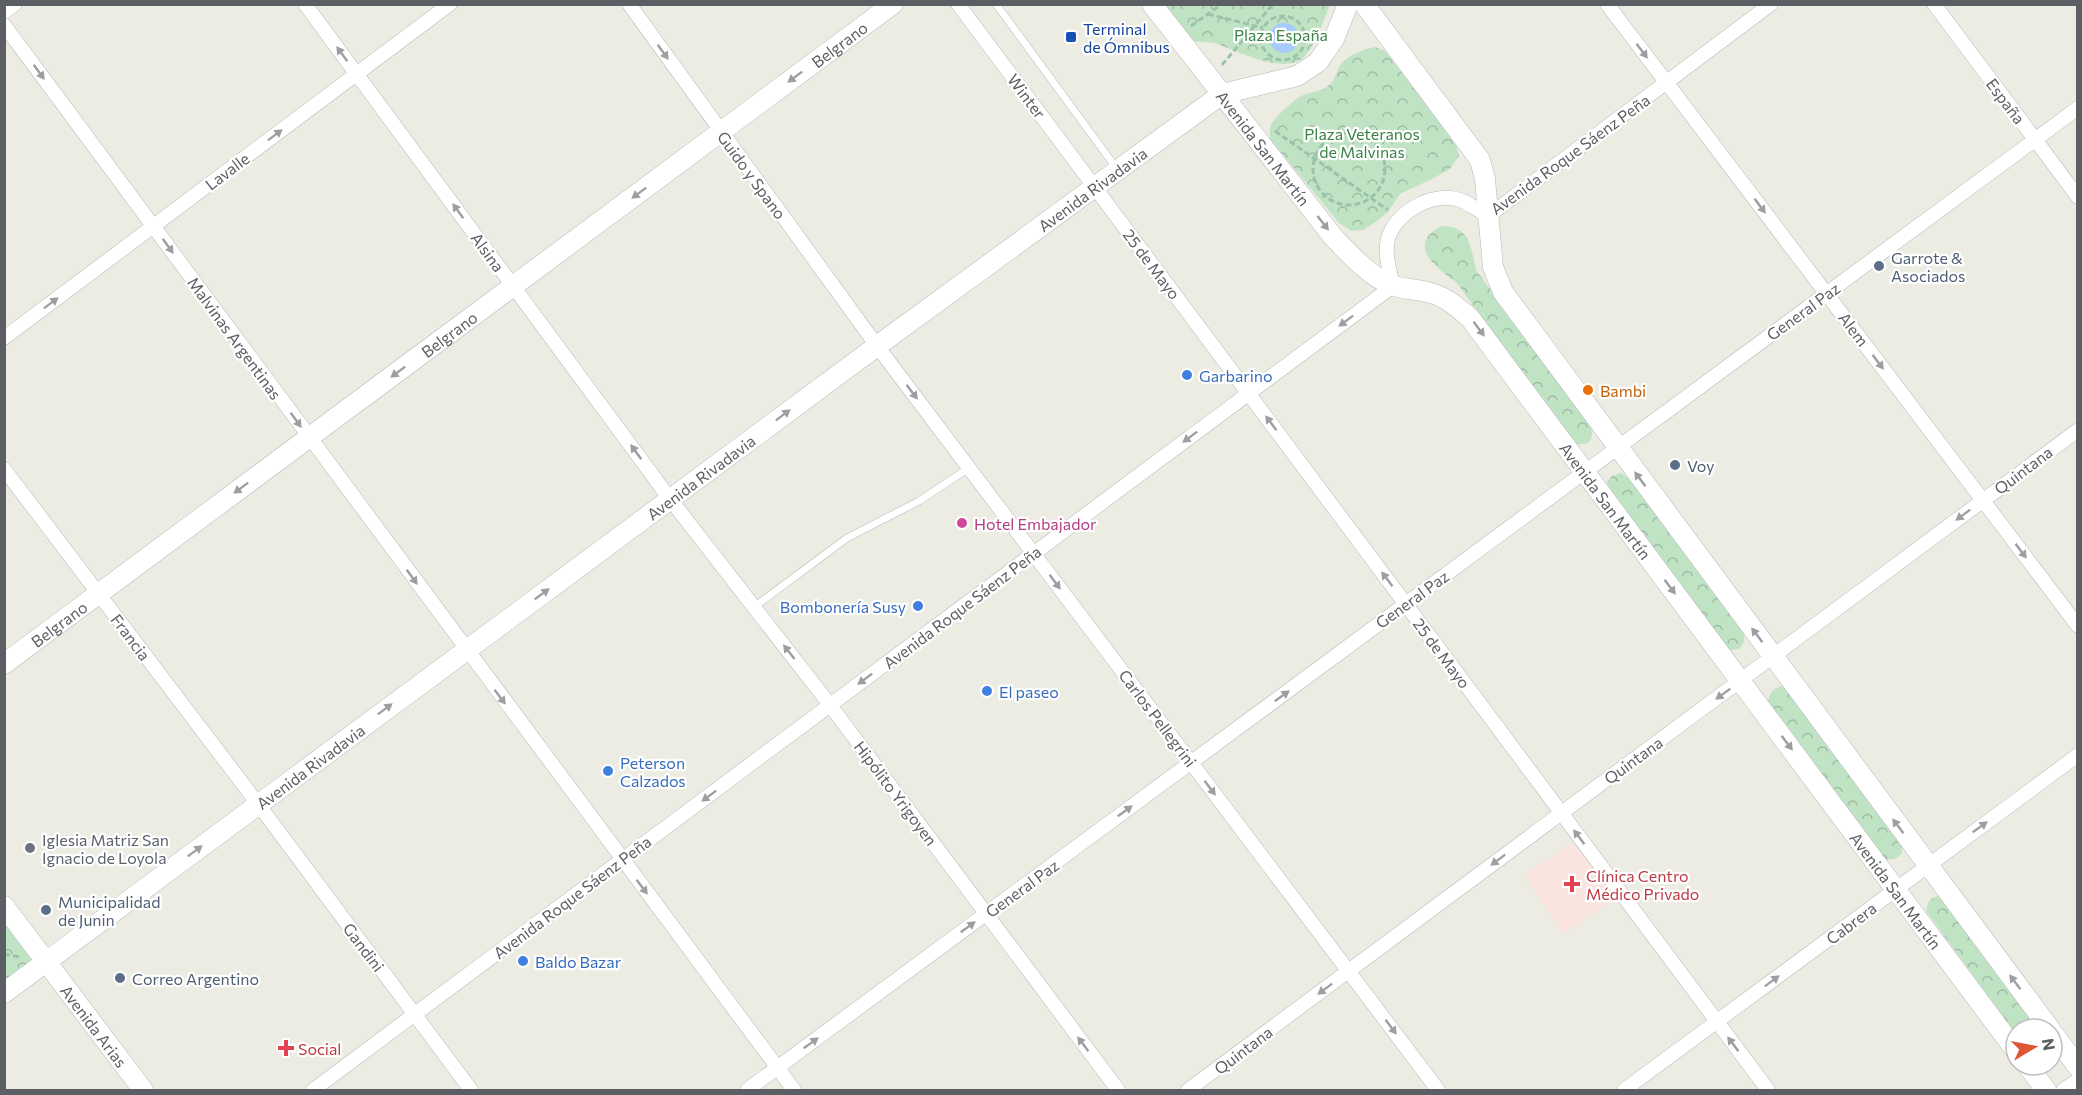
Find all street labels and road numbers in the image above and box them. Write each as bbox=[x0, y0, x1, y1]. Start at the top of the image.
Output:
street label: Belgrano bbox=[807, 17, 871, 71]
street label: Winter bbox=[1004, 70, 1050, 123]
street label: España bbox=[1983, 74, 2029, 128]
street label: Avenida San Martín bbox=[1213, 86, 1314, 209]
street label: Avenida Roque Sáenz Peña bbox=[1487, 90, 1653, 218]
street label: Guido y Spano bbox=[714, 127, 790, 223]
street label: Avenida Rivadavia bbox=[1034, 143, 1150, 235]
street label: Lavalle bbox=[201, 148, 253, 194]
street label: 25 de Mayo bbox=[1120, 225, 1184, 303]
street label: Alsina bbox=[467, 229, 509, 275]
street label: Malvinas Argentinas bbox=[184, 273, 286, 403]
street label: General Paz bbox=[1763, 278, 1843, 344]
street label: Belgrano bbox=[417, 307, 481, 361]
street label: Alem bbox=[1835, 308, 1873, 350]
street label: Avenida Rivadavia bbox=[643, 430, 759, 523]
street label: Avenida San Martín bbox=[1556, 439, 1656, 563]
street label: Quintana bbox=[1990, 442, 2056, 498]
street label: Avenida Roque Sáenz Peña bbox=[879, 542, 1045, 672]
street label: General Paz bbox=[1372, 566, 1452, 632]
street label: Belgrano bbox=[27, 596, 90, 650]
street label: Francia bbox=[107, 610, 155, 664]
street label: 25 de Mayo bbox=[1410, 614, 1474, 692]
street label: Carlos Pellegrini bbox=[1115, 666, 1201, 770]
street label: Avenida Rivadavia bbox=[252, 720, 368, 813]
street label: Quintana bbox=[1600, 732, 1666, 788]
street label: Hipólito Yrigoyen bbox=[851, 737, 941, 849]
street label: Avenida San Martín bbox=[1847, 828, 1946, 952]
street label: Avenida Roque Sáenz Peña bbox=[489, 832, 655, 962]
street label: General Paz bbox=[982, 855, 1062, 921]
street label: Cabrera bbox=[1822, 898, 1880, 948]
street label: Gandini bbox=[340, 919, 388, 975]
street label: Avenida Arias bbox=[57, 981, 132, 1071]
street label: Quintana bbox=[1210, 1022, 1276, 1078]

